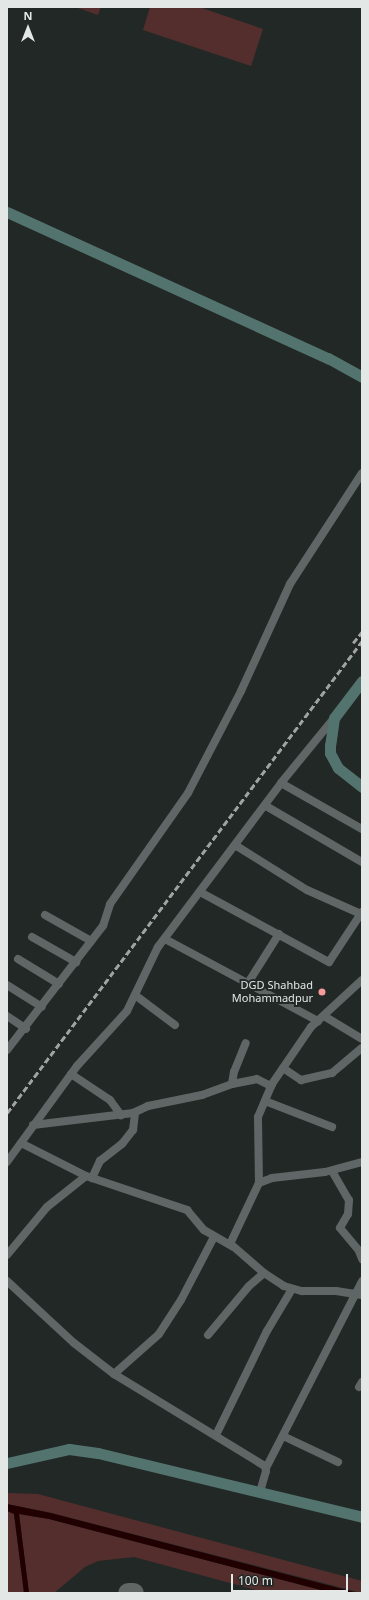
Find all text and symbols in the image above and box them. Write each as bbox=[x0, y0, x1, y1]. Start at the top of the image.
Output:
north arrow bbox=[8, 8, 48, 48]
text: N bbox=[24, 8, 32, 23]
place label: DGD Shahbad Mohammadpur bbox=[232, 979, 313, 1005]
marker: DGD Shahbad Mohammadpur bbox=[316, 986, 328, 998]
scale bar bbox=[233, 1566, 350, 1592]
text: 100 m bbox=[238, 1572, 273, 1589]

